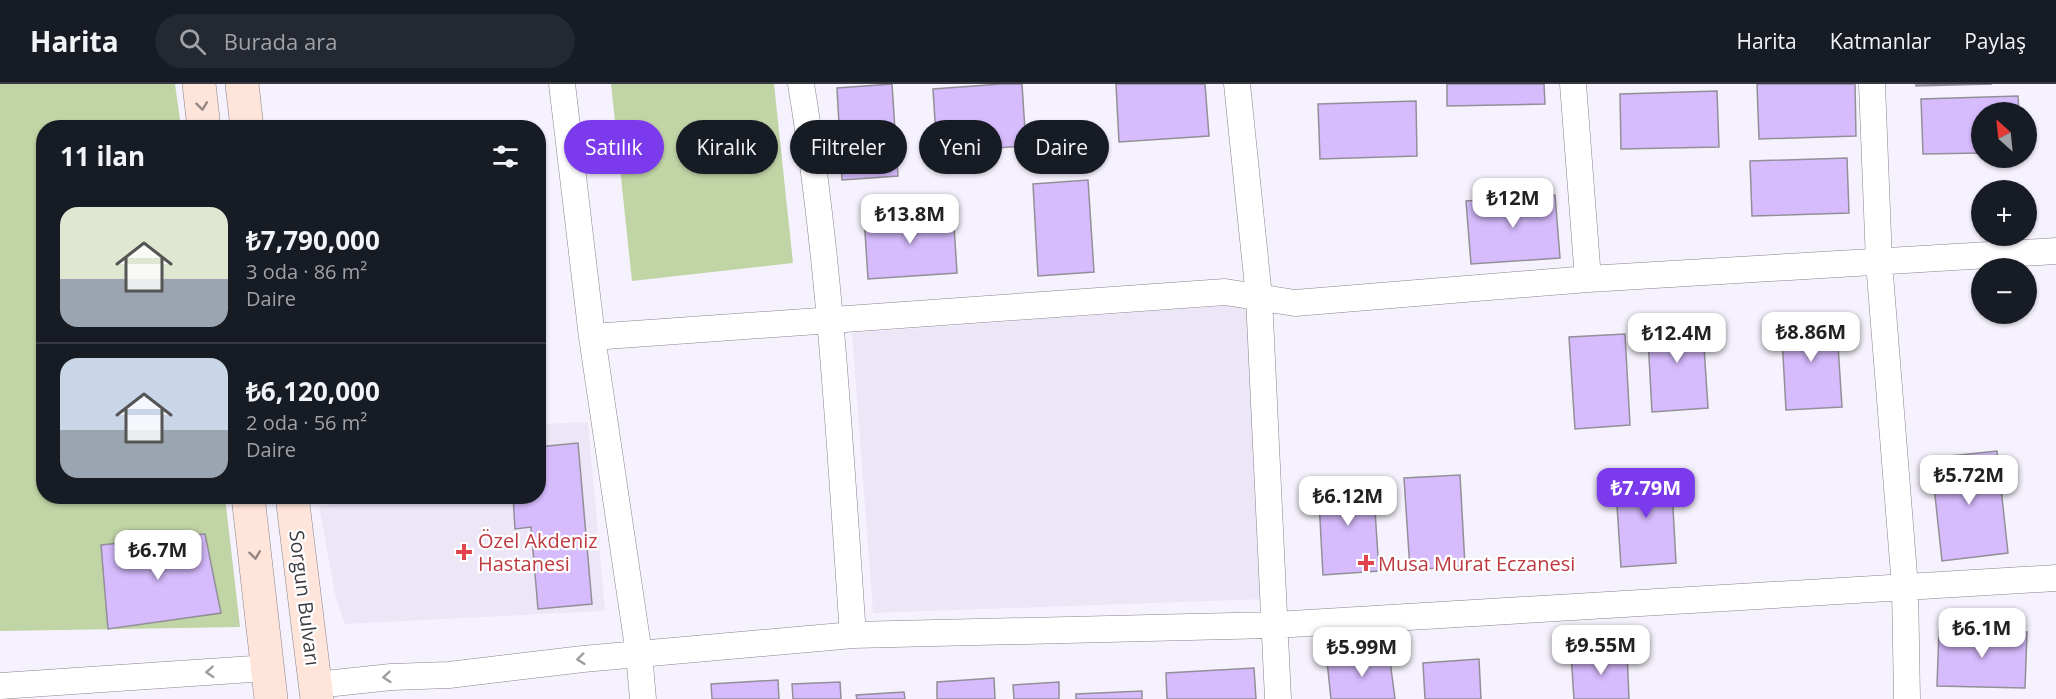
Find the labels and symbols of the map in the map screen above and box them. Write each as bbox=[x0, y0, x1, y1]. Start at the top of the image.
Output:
one-way arrow bbox=[195, 101, 208, 110]
north arrow bbox=[1971, 102, 2037, 168]
pin: ₺12M bbox=[1477, 178, 1549, 229]
pin: ₺13.8M bbox=[861, 194, 959, 245]
pin: ₺8.86M bbox=[1762, 312, 1860, 363]
pin: ₺12.4M bbox=[1628, 313, 1726, 364]
pin: ₺5.72M bbox=[1920, 455, 2018, 506]
pin: ₺7.79M bbox=[1597, 468, 1695, 519]
pin: ₺6.12M bbox=[1299, 476, 1397, 527]
place label: Özel Akdeniz Hastanesi bbox=[478, 527, 598, 577]
street label: Sorgun Bulvarı bbox=[283, 529, 327, 667]
pin: ₺6.7M bbox=[116, 530, 200, 581]
marker: Özel Akdeniz Hastanesi bbox=[455, 543, 473, 561]
one-way arrow bbox=[248, 550, 260, 559]
place label: Musa Murat Eczanesi bbox=[1378, 550, 1575, 577]
marker: Musa Murat Eczanesi bbox=[1359, 556, 1373, 570]
pin: ₺6.1M bbox=[1940, 608, 2024, 659]
pin: ₺9.55M bbox=[1552, 625, 1650, 676]
pin: ₺5.99M bbox=[1313, 627, 1411, 678]
one-way arrow bbox=[577, 652, 586, 665]
one-way arrow bbox=[205, 665, 214, 678]
one-way arrow bbox=[383, 670, 392, 683]

